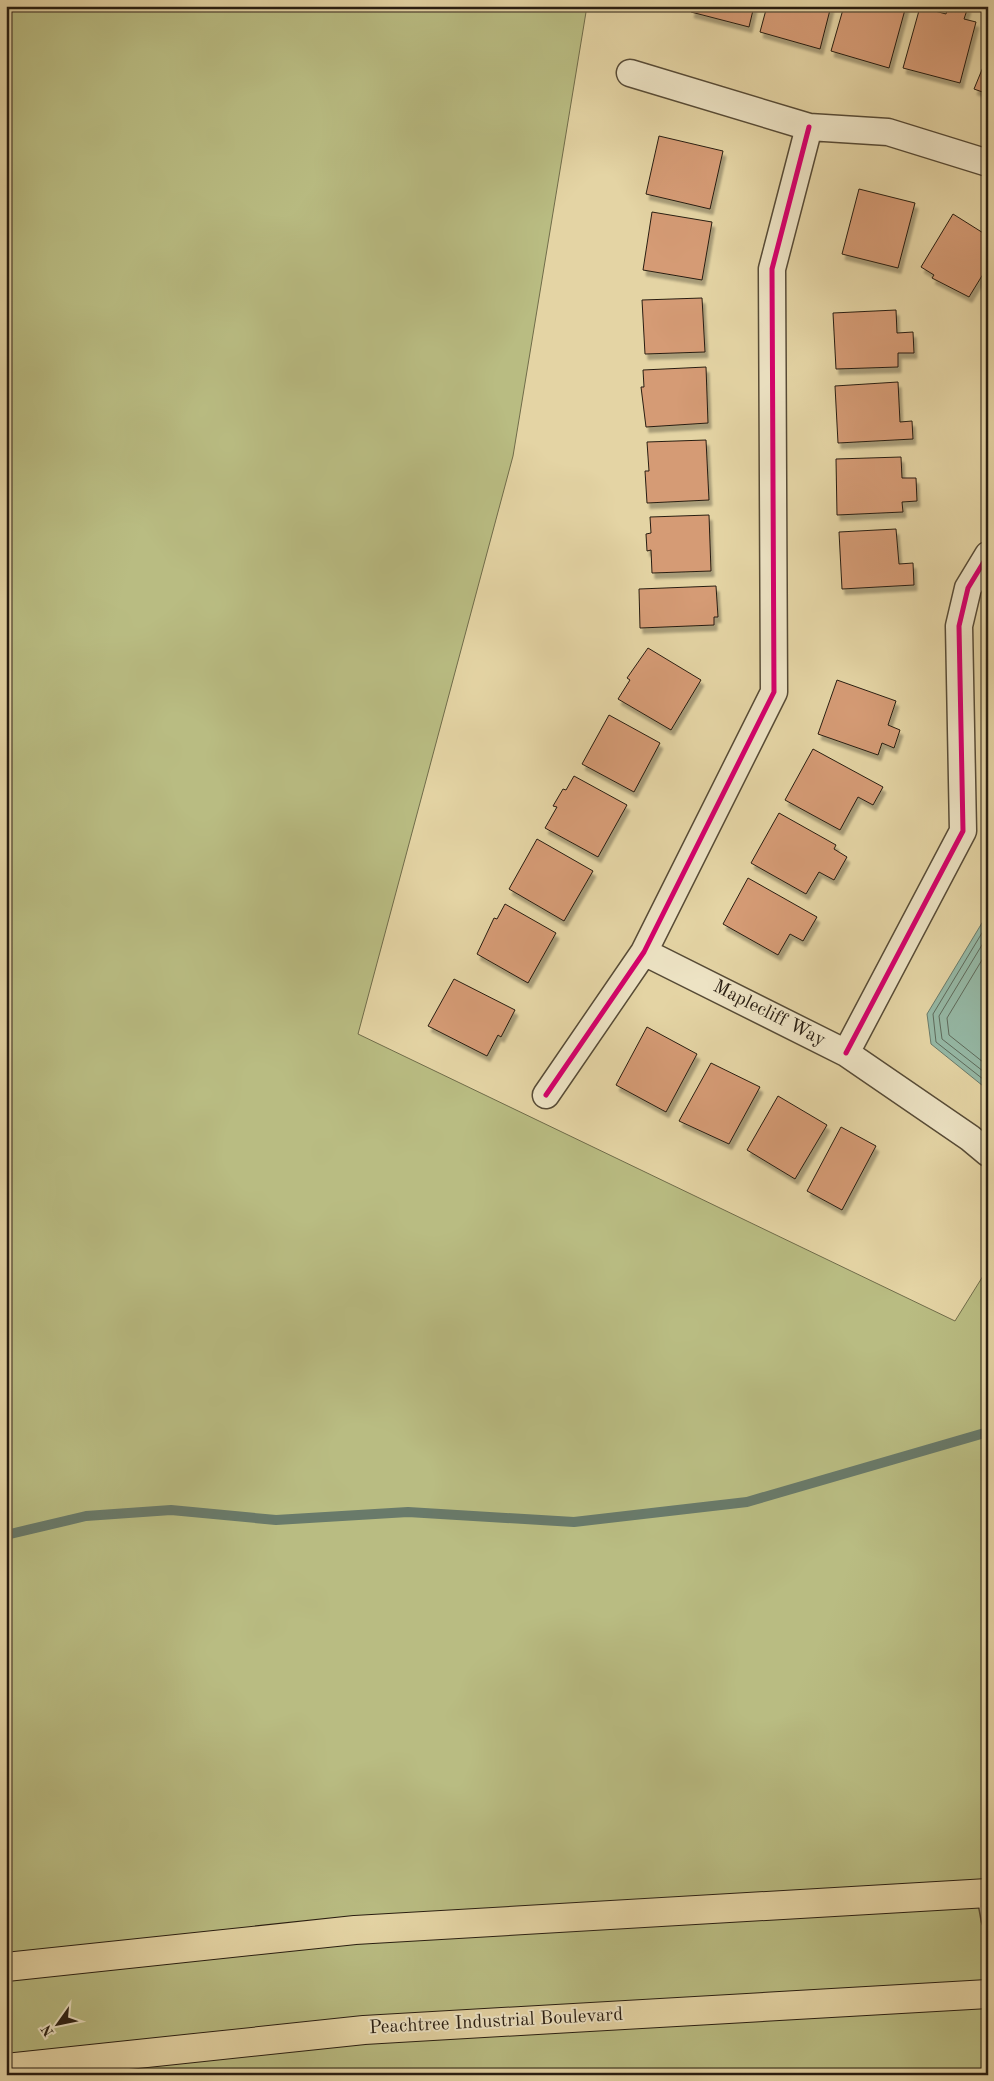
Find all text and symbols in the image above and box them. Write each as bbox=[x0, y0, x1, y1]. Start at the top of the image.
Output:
street label: Maplecliff Way bbox=[710, 978, 828, 1050]
north arrow bbox=[32, 1998, 82, 2048]
street label: Peachtree Industrial Boulevard bbox=[368, 2006, 624, 2038]
text: N bbox=[39, 2022, 57, 2039]

